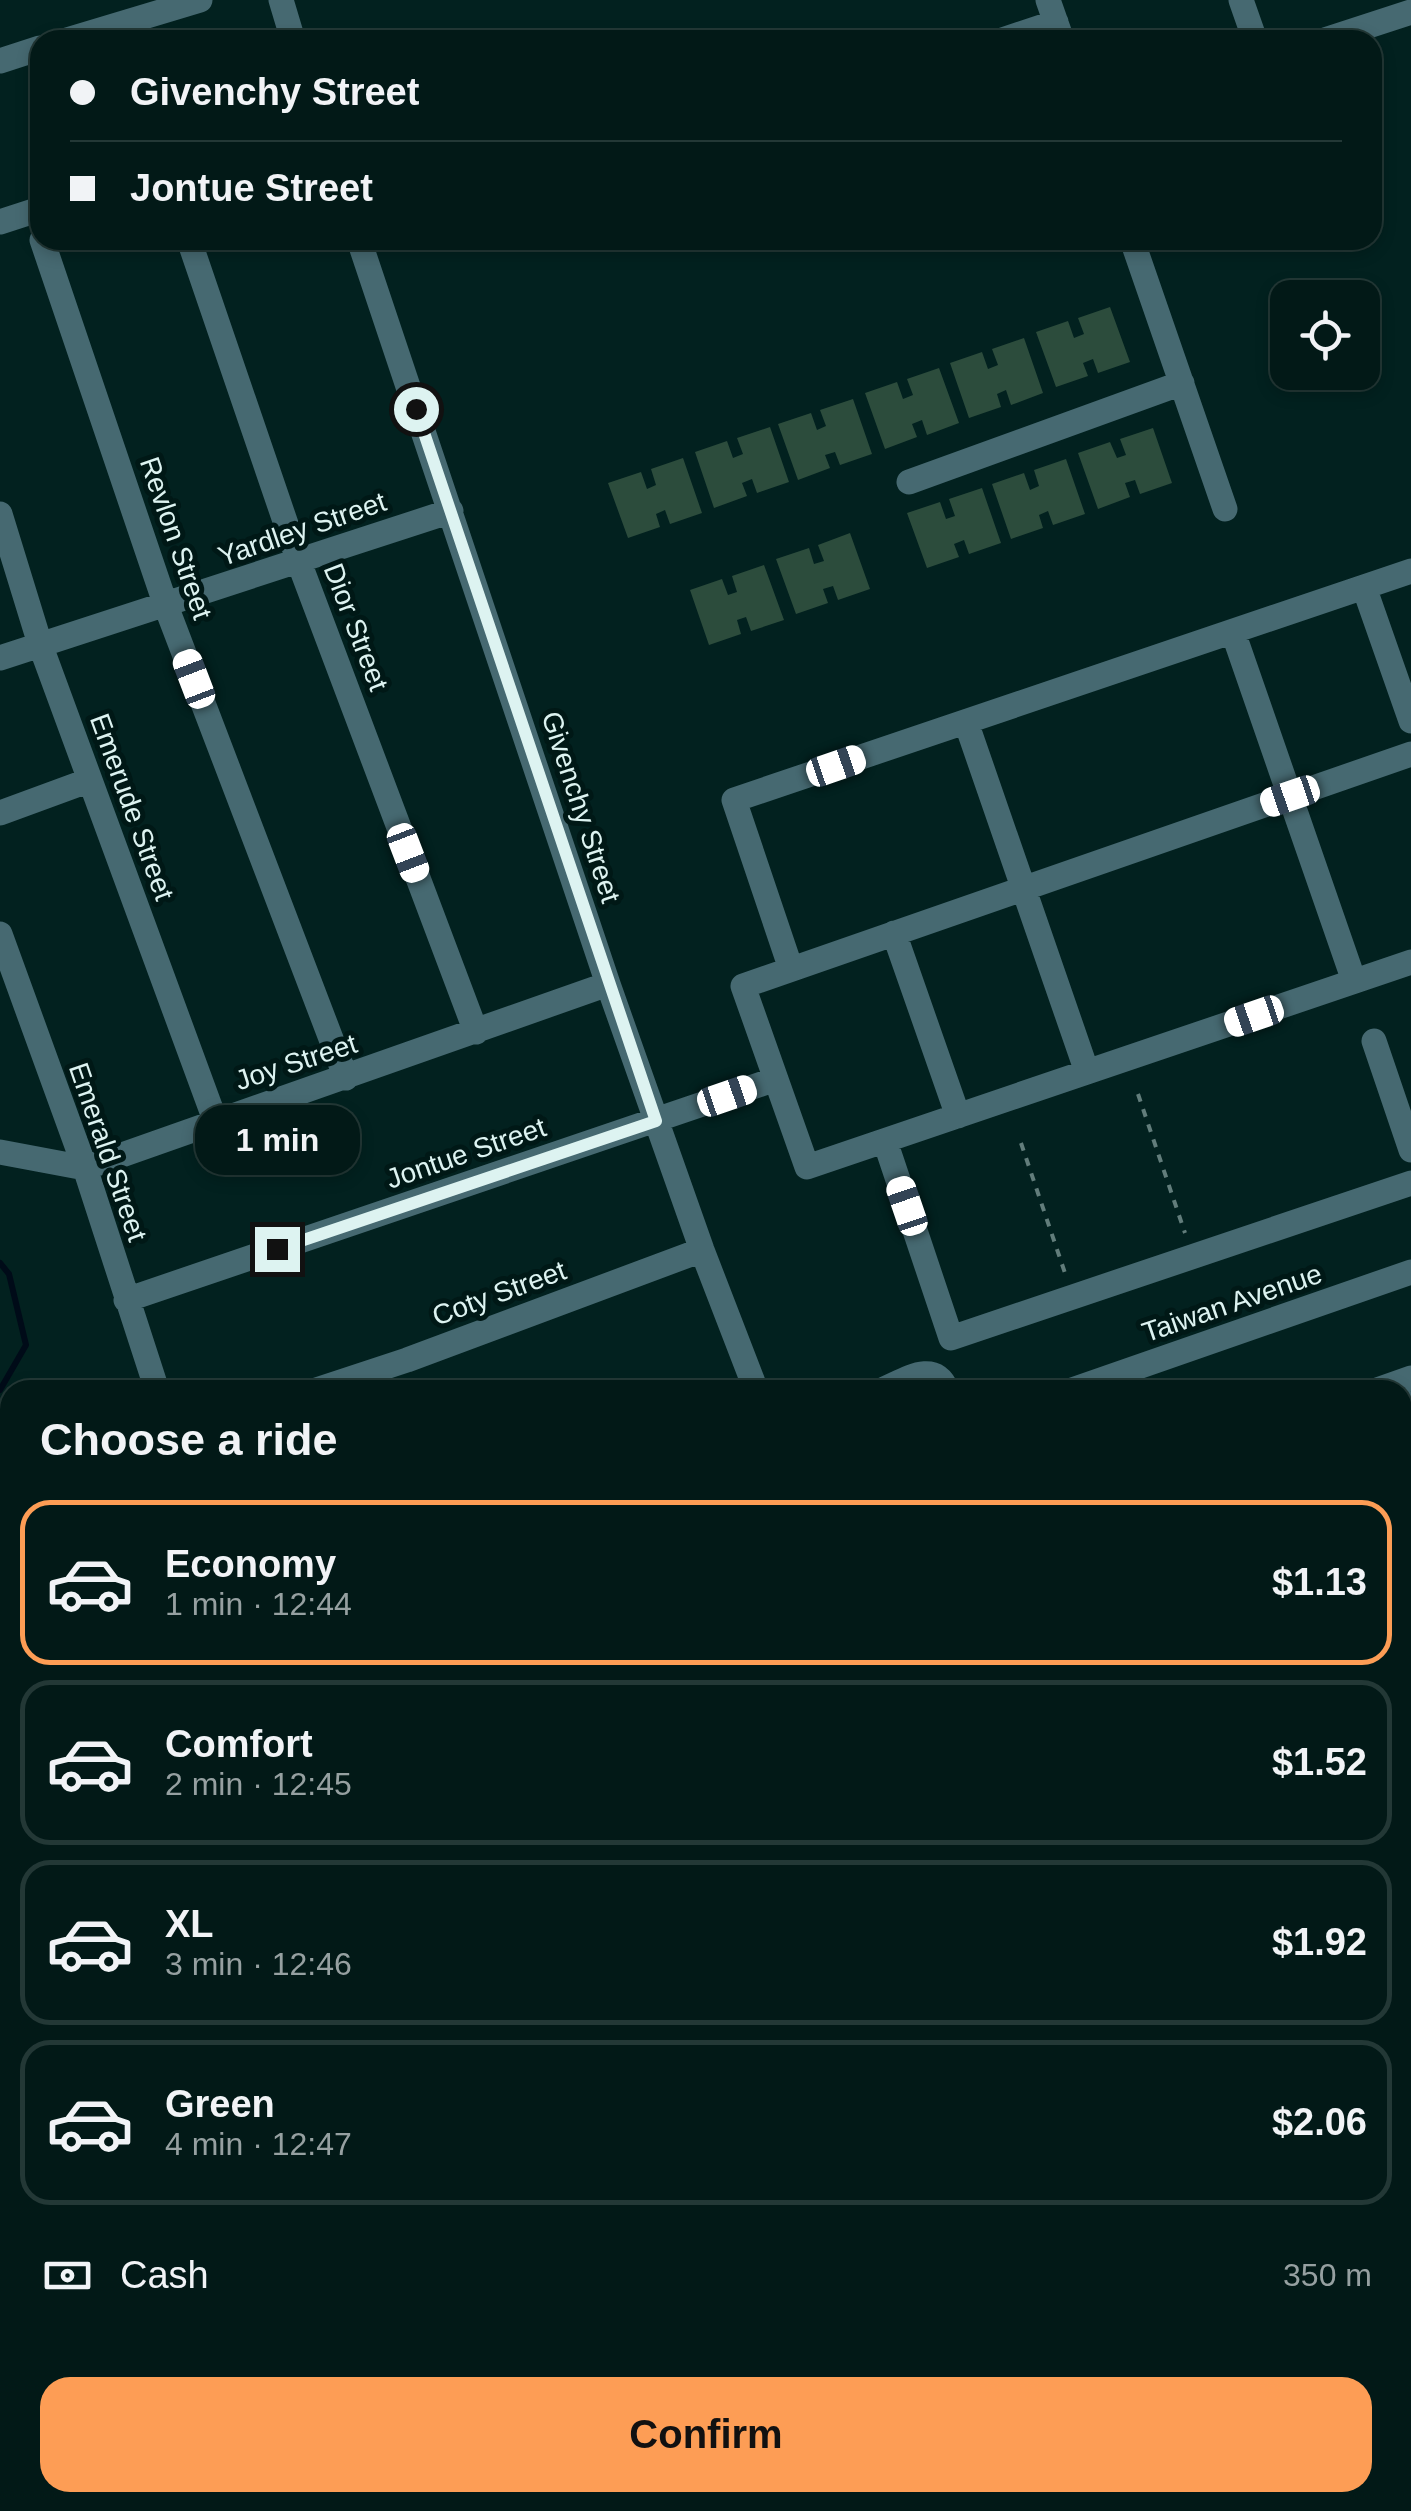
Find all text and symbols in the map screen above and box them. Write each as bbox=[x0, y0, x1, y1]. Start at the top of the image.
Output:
text: Givenchy Street bbox=[130, 71, 419, 113]
text: Jontue Street bbox=[130, 167, 373, 209]
map controls bbox=[1270, 280, 1380, 390]
button: locate bbox=[1270, 280, 1380, 390]
route start bbox=[394, 387, 439, 432]
street label: Revlon Street bbox=[134, 453, 218, 623]
street label: Yardley Street bbox=[214, 486, 390, 572]
street label: Dior Street bbox=[318, 559, 395, 695]
car bbox=[169, 646, 219, 712]
street label: Givenchy Street bbox=[535, 707, 627, 907]
street label: Emerude Street bbox=[84, 710, 180, 905]
car bbox=[803, 742, 869, 790]
car bbox=[1257, 772, 1323, 820]
car bbox=[383, 820, 433, 886]
car bbox=[1221, 992, 1287, 1040]
street label: Joy Street bbox=[231, 1028, 361, 1096]
street label: Emerald Street bbox=[63, 1059, 153, 1246]
car bbox=[694, 1072, 760, 1120]
callout: 1 min bbox=[194, 1104, 360, 1174]
street label: Jontue Street bbox=[382, 1111, 550, 1195]
text: 1 min bbox=[236, 1122, 319, 1158]
car bbox=[883, 1173, 931, 1239]
route end bbox=[255, 1227, 300, 1272]
street label: Coty Street bbox=[428, 1254, 570, 1332]
street label: Taiwan Avenue bbox=[1138, 1258, 1326, 1348]
text: Choose a ride bbox=[40, 1414, 338, 1465]
icon: car bbox=[45, 1538, 135, 1628]
text: Economy bbox=[165, 1543, 336, 1585]
text: $1.13 bbox=[1272, 1561, 1367, 1603]
text: 1 min · 12:44 bbox=[165, 1586, 352, 1622]
icon: car bbox=[45, 1718, 135, 1808]
text: Comfort bbox=[165, 1723, 313, 1765]
text: $1.52 bbox=[1272, 1741, 1367, 1783]
text: 2 min · 12:45 bbox=[165, 1766, 352, 1802]
icon: car bbox=[45, 1898, 135, 1988]
text: XL bbox=[165, 1903, 214, 1945]
text: $1.92 bbox=[1272, 1921, 1367, 1963]
text: 3 min · 12:46 bbox=[165, 1946, 352, 1982]
icon: car bbox=[45, 2078, 135, 2168]
text: Green bbox=[165, 2083, 275, 2125]
text: $2.06 bbox=[1272, 2101, 1367, 2143]
text: 4 min · 12:47 bbox=[165, 2126, 352, 2162]
icon: cash bbox=[40, 2248, 95, 2303]
text: Cash bbox=[120, 2254, 209, 2296]
text: 350 m bbox=[1283, 2257, 1372, 2293]
button: Confirm bbox=[40, 2377, 1372, 2492]

